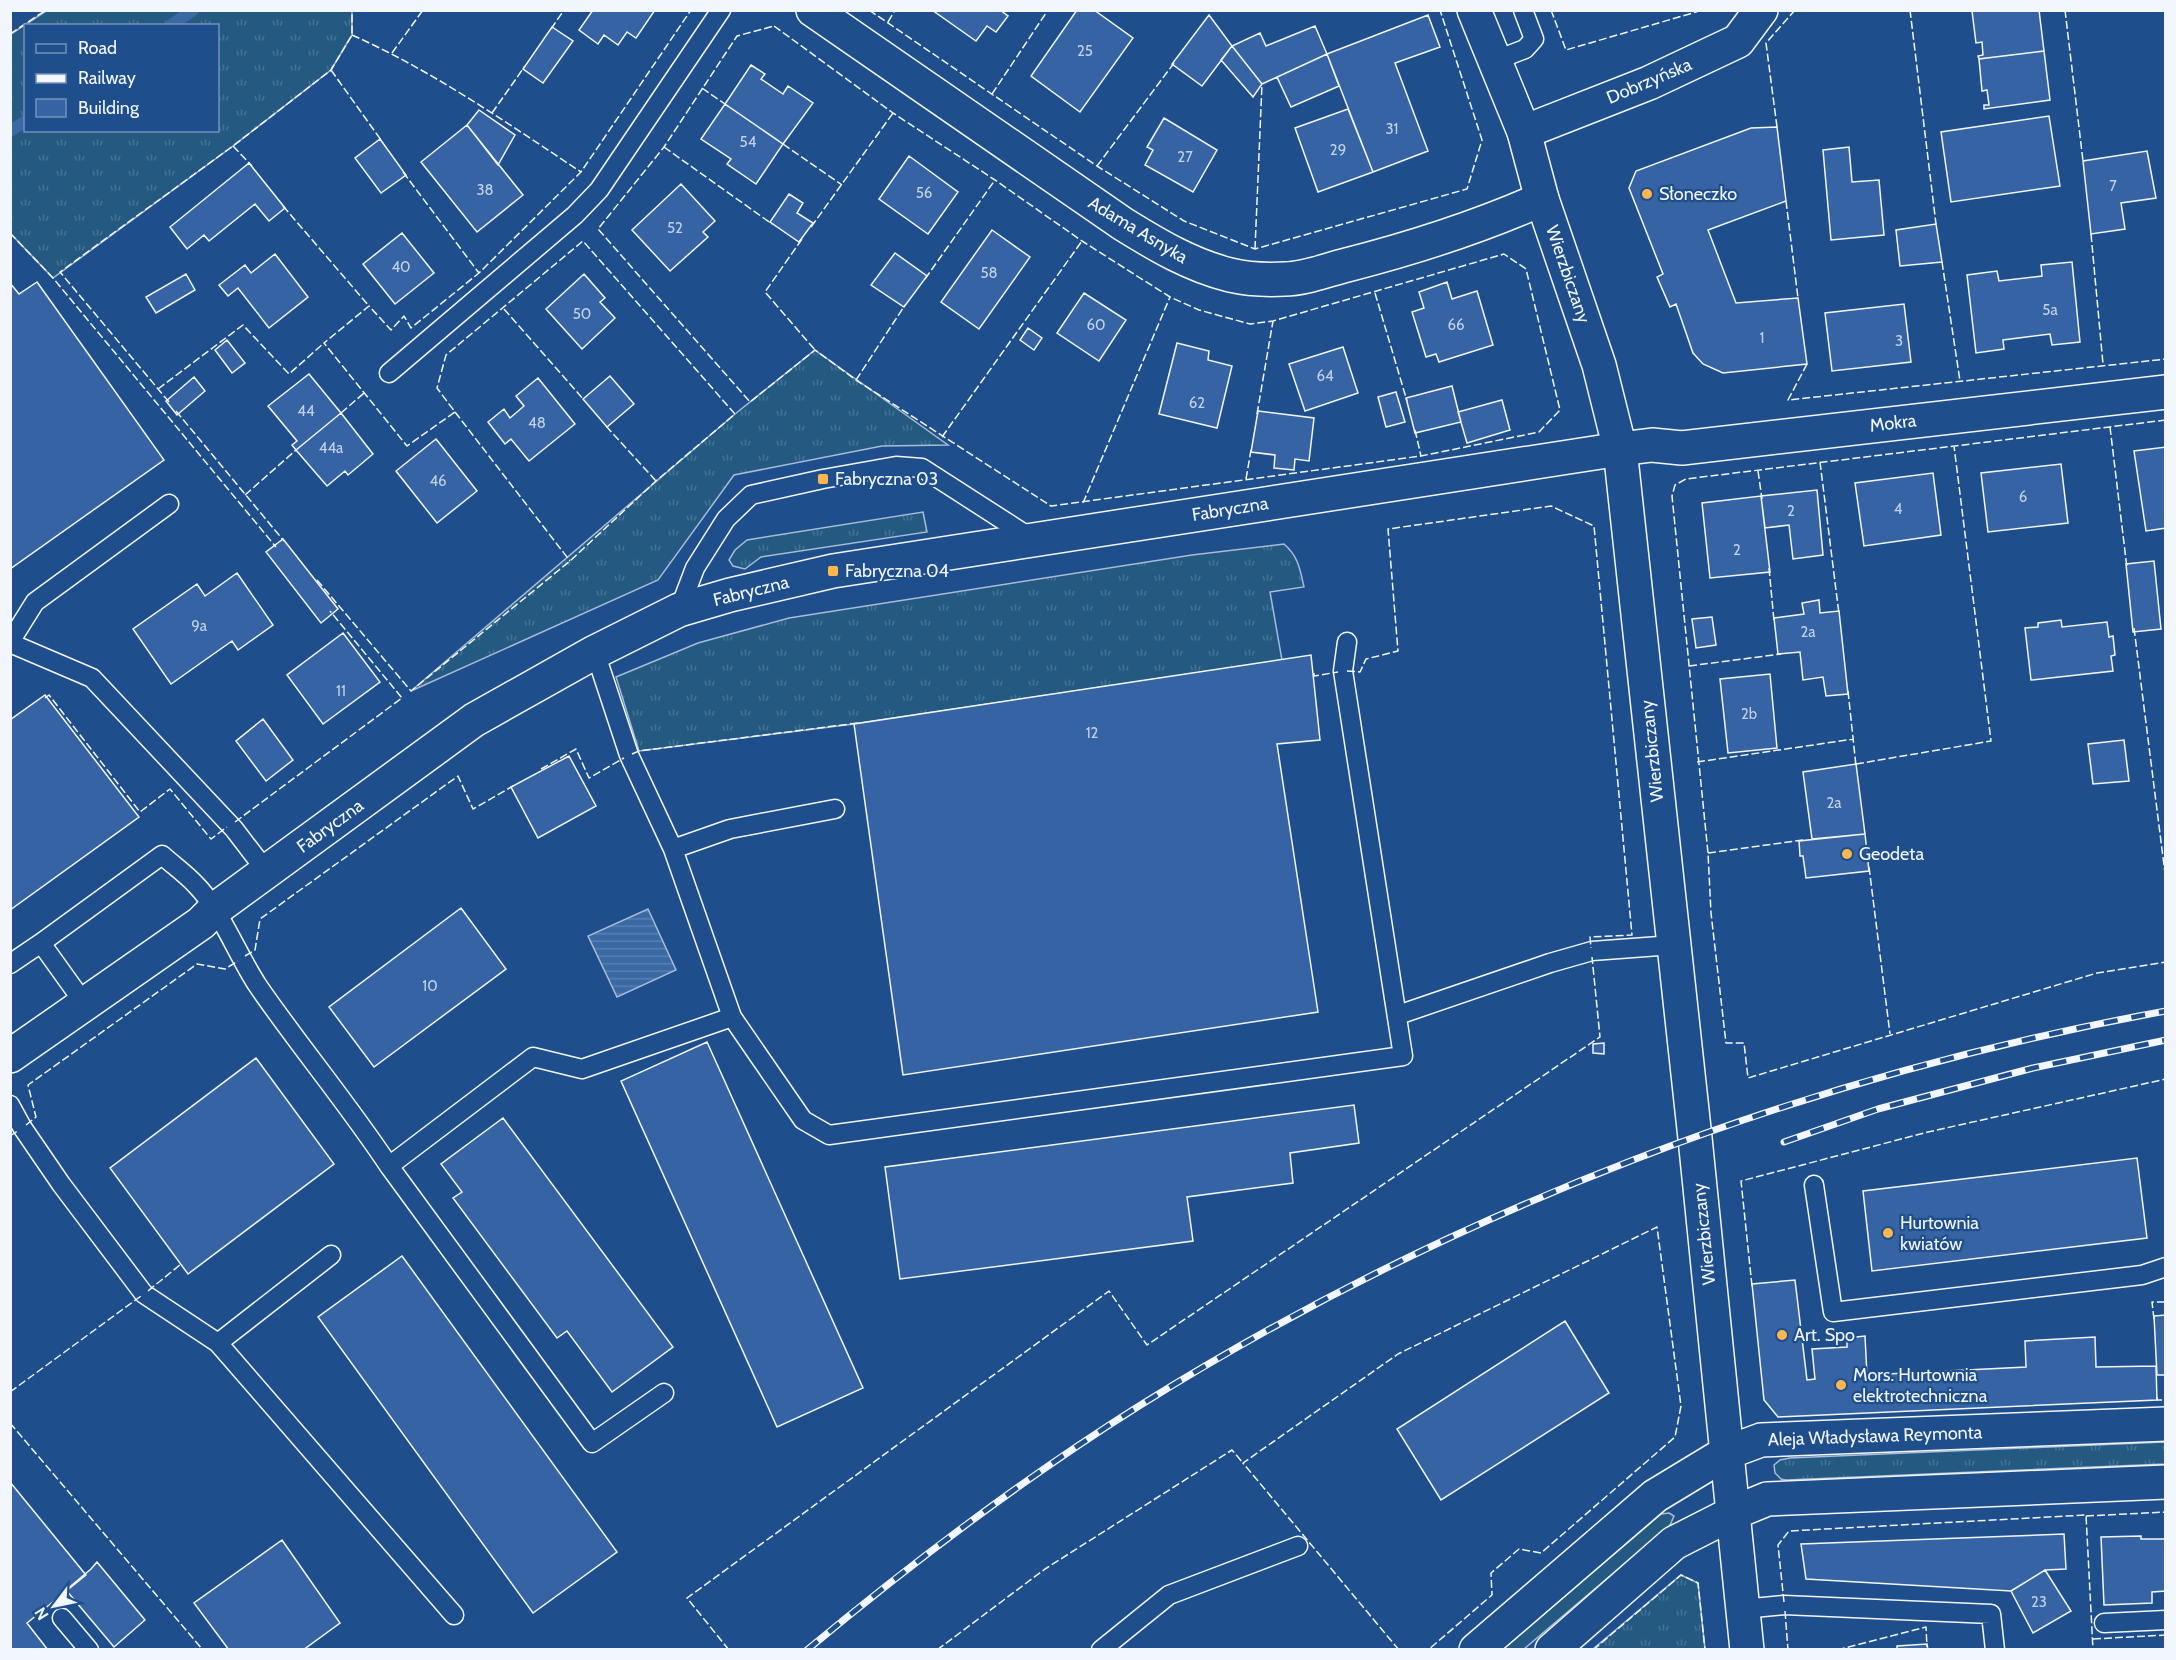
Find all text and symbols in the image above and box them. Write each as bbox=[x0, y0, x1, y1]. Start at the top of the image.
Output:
legend bbox=[24, 24, 219, 132]
text: Road bbox=[78, 37, 117, 59]
house number: 25 bbox=[1077, 42, 1093, 60]
street label: Dobrzyńska bbox=[1603, 53, 1695, 109]
text: Railway bbox=[78, 67, 136, 89]
text: Building bbox=[78, 97, 140, 119]
house number: 31 bbox=[1385, 120, 1399, 138]
house number: 54 bbox=[740, 133, 757, 151]
house number: 29 bbox=[1330, 141, 1346, 159]
house number: 27 bbox=[1177, 148, 1193, 166]
house number: 7 bbox=[2109, 177, 2117, 195]
house number: 38 bbox=[476, 181, 494, 199]
place label: Słoneczko bbox=[1659, 183, 1737, 205]
house number: 56 bbox=[916, 184, 932, 202]
marker: Słoneczko bbox=[1640, 187, 1654, 201]
street label: Adama Asnyka bbox=[1084, 192, 1192, 268]
house number: 52 bbox=[667, 219, 683, 237]
street label: Wierzbiczany bbox=[1541, 222, 1595, 326]
house number: 40 bbox=[391, 258, 411, 276]
house number: 58 bbox=[980, 264, 998, 282]
house number: 5a bbox=[2042, 301, 2058, 319]
house number: 50 bbox=[573, 305, 591, 323]
house number: 60 bbox=[1087, 316, 1106, 334]
house number: 66 bbox=[1447, 316, 1465, 334]
house number: 1 bbox=[1760, 329, 1764, 347]
house number: 3 bbox=[1895, 332, 1903, 350]
house number: 64 bbox=[1316, 367, 1334, 385]
house number: 62 bbox=[1189, 394, 1205, 412]
house number: 44 bbox=[297, 402, 315, 420]
street label: Mokra bbox=[1869, 409, 1918, 437]
house number: 48 bbox=[528, 414, 546, 432]
house number: 44a bbox=[319, 439, 344, 457]
place label: Fabryczna 03 bbox=[835, 468, 938, 490]
house number: 46 bbox=[429, 472, 447, 490]
marker: Fabryczna 03 bbox=[816, 472, 830, 486]
house number: 6 bbox=[2019, 488, 2027, 506]
street label: Fabryczna bbox=[1190, 492, 1270, 526]
house number: 4 bbox=[1894, 500, 1903, 518]
house number: 2 bbox=[1787, 502, 1795, 520]
house number: 2 bbox=[1733, 541, 1741, 559]
place label: Fabryczna 04 bbox=[845, 560, 949, 582]
marker: Fabryczna 04 bbox=[826, 564, 840, 578]
street label: Fabryczna bbox=[711, 571, 791, 611]
house number: 9a bbox=[191, 617, 208, 635]
house number: 2a bbox=[1800, 623, 1816, 641]
house number: 11 bbox=[336, 682, 346, 700]
street label: Wierzbiczany bbox=[1636, 699, 1668, 803]
house number: 2b bbox=[1741, 705, 1757, 723]
house number: 12 bbox=[1086, 724, 1099, 742]
street label: Fabryczna bbox=[292, 794, 368, 858]
house number: 2a bbox=[1826, 794, 1842, 812]
place label: Geodeta bbox=[1859, 843, 1924, 865]
marker: Geodeta bbox=[1840, 847, 1854, 861]
house number: 10 bbox=[422, 977, 438, 995]
street label: Wierzbiczany bbox=[1688, 1182, 1720, 1286]
place label: Hurtownia kwiatów bbox=[1900, 1212, 1979, 1255]
marker: Hurtownia kwiatów bbox=[1881, 1226, 1895, 1240]
place label: Art. Spo bbox=[1794, 1324, 1855, 1346]
marker: Art. Spo bbox=[1775, 1328, 1789, 1342]
place label: Mors. Hurtownia elektrotechniczna bbox=[1853, 1364, 1988, 1407]
marker: Mors. Hurtownia elektrotechniczna bbox=[1834, 1378, 1848, 1392]
street label: Aleja Władysława Reymonta bbox=[1767, 1421, 1983, 1451]
north arrow bbox=[24, 1576, 84, 1636]
house number: 23 bbox=[2031, 1593, 2047, 1611]
text: N bbox=[31, 1604, 53, 1624]

